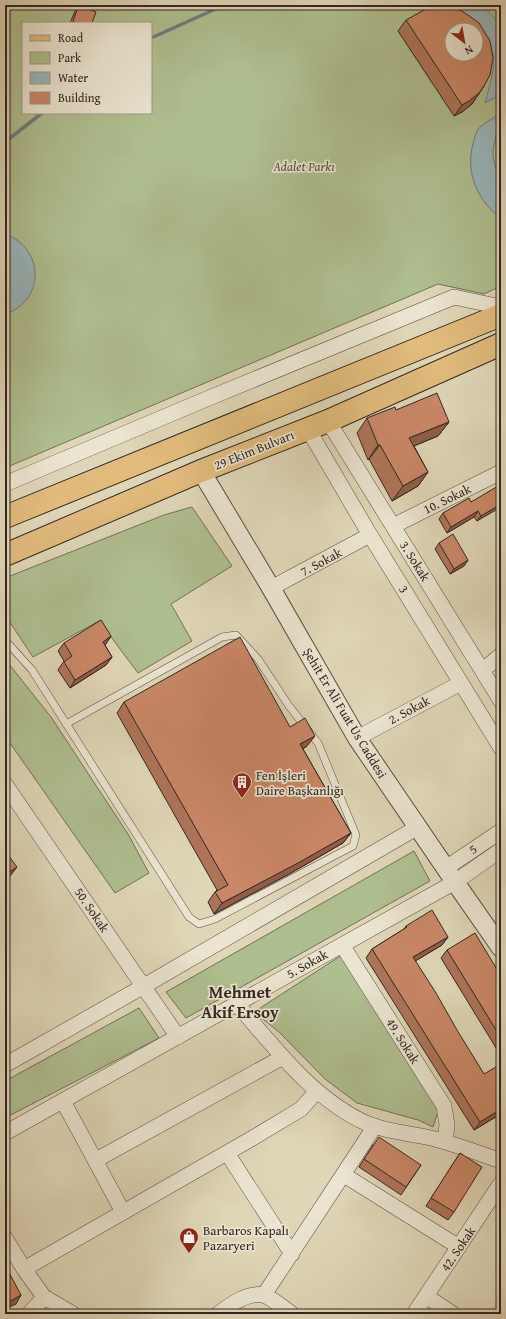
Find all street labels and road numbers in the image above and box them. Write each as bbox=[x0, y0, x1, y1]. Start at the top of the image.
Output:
street label: 29 Ekim Bulvarı bbox=[211, 425, 297, 475]
street label: 10. Sokak bbox=[420, 479, 474, 519]
street label: 3. Sokak bbox=[395, 537, 435, 585]
street label: 7. Sokak bbox=[297, 543, 346, 581]
street label: 3 bbox=[394, 581, 414, 597]
street label: Şehit Er Ali Fuat Us Caddesi bbox=[298, 644, 392, 782]
street label: 2. Sokak bbox=[385, 691, 434, 729]
street label: 5 bbox=[465, 839, 481, 859]
street label: 50. Sokak bbox=[70, 884, 114, 937]
street label: 5. Sokak bbox=[283, 945, 331, 983]
street label: 49. Sokak bbox=[381, 1014, 425, 1068]
street label: 42. Sokak bbox=[436, 1222, 480, 1275]

